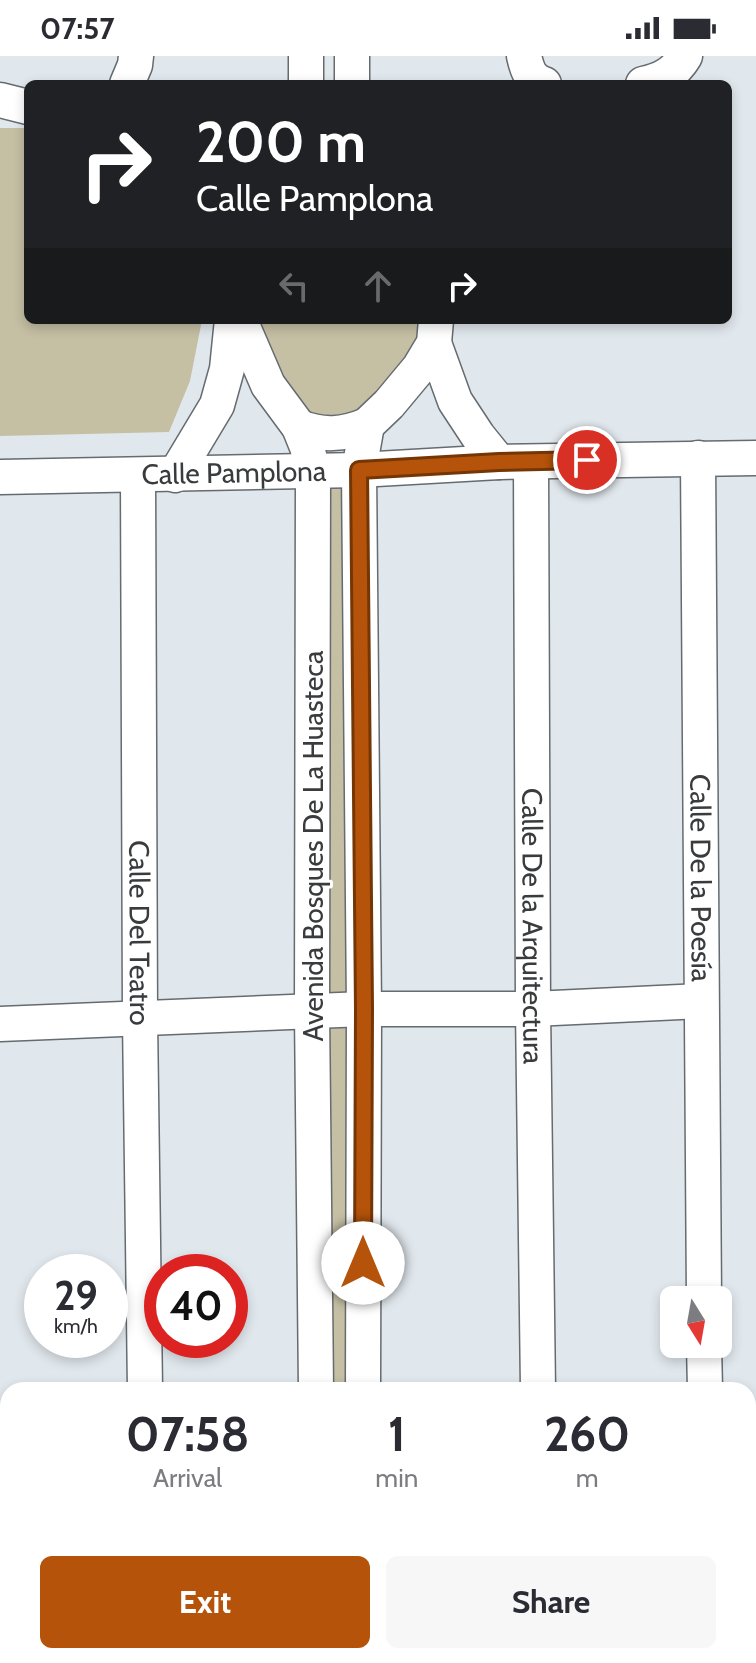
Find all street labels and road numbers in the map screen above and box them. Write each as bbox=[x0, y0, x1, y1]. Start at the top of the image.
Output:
street label: Calle Pamplona bbox=[141, 454, 327, 491]
street label: Avenida Bosques De La Huasteca bbox=[296, 650, 330, 1041]
street label: Calle De la Poesía bbox=[683, 774, 719, 983]
street label: Calle De la Arquitectura bbox=[515, 788, 551, 1065]
street label: Calle Del Teatro bbox=[122, 840, 157, 1026]

